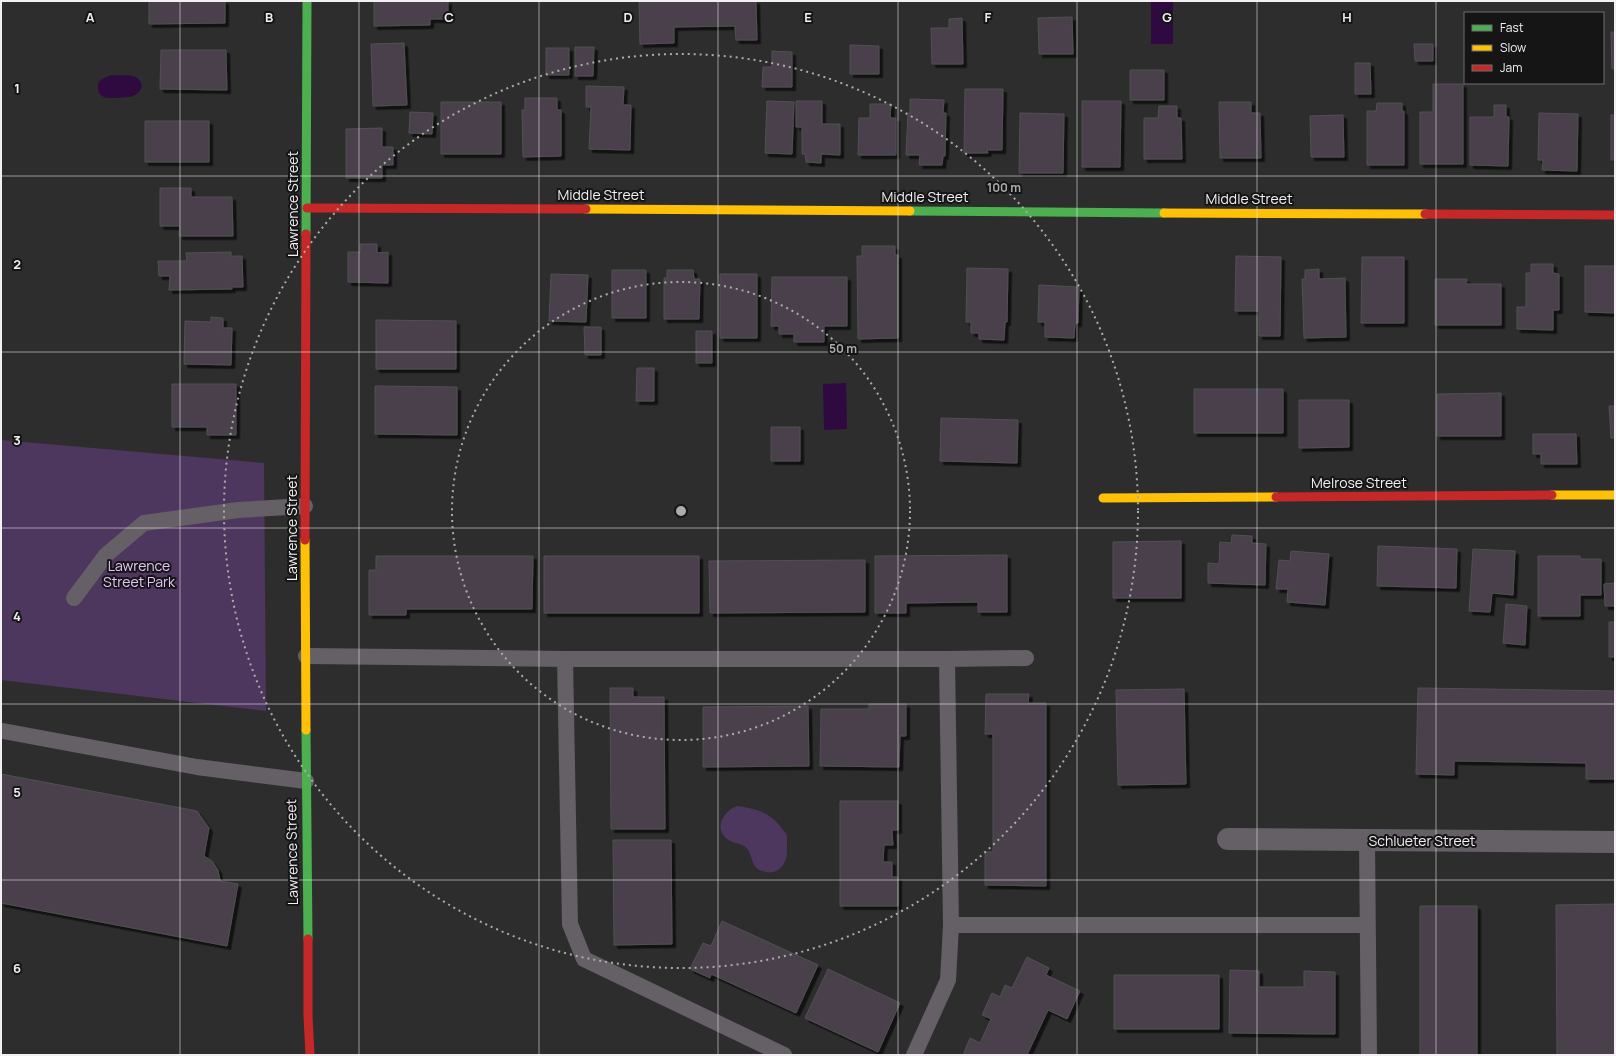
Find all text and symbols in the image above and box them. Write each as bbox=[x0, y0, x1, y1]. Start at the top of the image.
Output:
text: A bbox=[86, 8, 95, 26]
text: B bbox=[265, 8, 273, 26]
text: C bbox=[444, 8, 454, 26]
text: D bbox=[623, 8, 633, 26]
text: E bbox=[804, 8, 812, 26]
text: F bbox=[985, 8, 992, 26]
text: G bbox=[1162, 8, 1172, 26]
text: H bbox=[1342, 8, 1352, 26]
legend bbox=[1464, 12, 1604, 84]
text: Fast bbox=[1500, 19, 1524, 36]
text: Slow bbox=[1500, 39, 1526, 56]
text: Jam bbox=[1500, 59, 1522, 76]
text: 1 bbox=[14, 79, 20, 97]
street label: Lawrence Street bbox=[283, 151, 302, 257]
text: 100 m bbox=[987, 179, 1021, 196]
street label: Middle Street bbox=[558, 185, 645, 204]
street label: Middle Street bbox=[882, 187, 969, 206]
street label: Middle Street bbox=[1206, 189, 1293, 208]
text: 2 bbox=[13, 255, 21, 273]
text: 50 m bbox=[829, 340, 857, 357]
text: 3 bbox=[13, 431, 21, 449]
street label: Melrose Street bbox=[1311, 473, 1407, 492]
street label: Lawrence Street bbox=[282, 475, 301, 581]
centre of rings bbox=[674, 504, 688, 518]
park label: Lawrence Street Park bbox=[103, 556, 176, 591]
text: 4 bbox=[13, 607, 21, 625]
text: 5 bbox=[13, 783, 21, 801]
street label: Lawrence Street bbox=[281, 798, 302, 905]
street label: Schlueter Street bbox=[1369, 831, 1476, 850]
text: 6 bbox=[13, 959, 21, 977]

